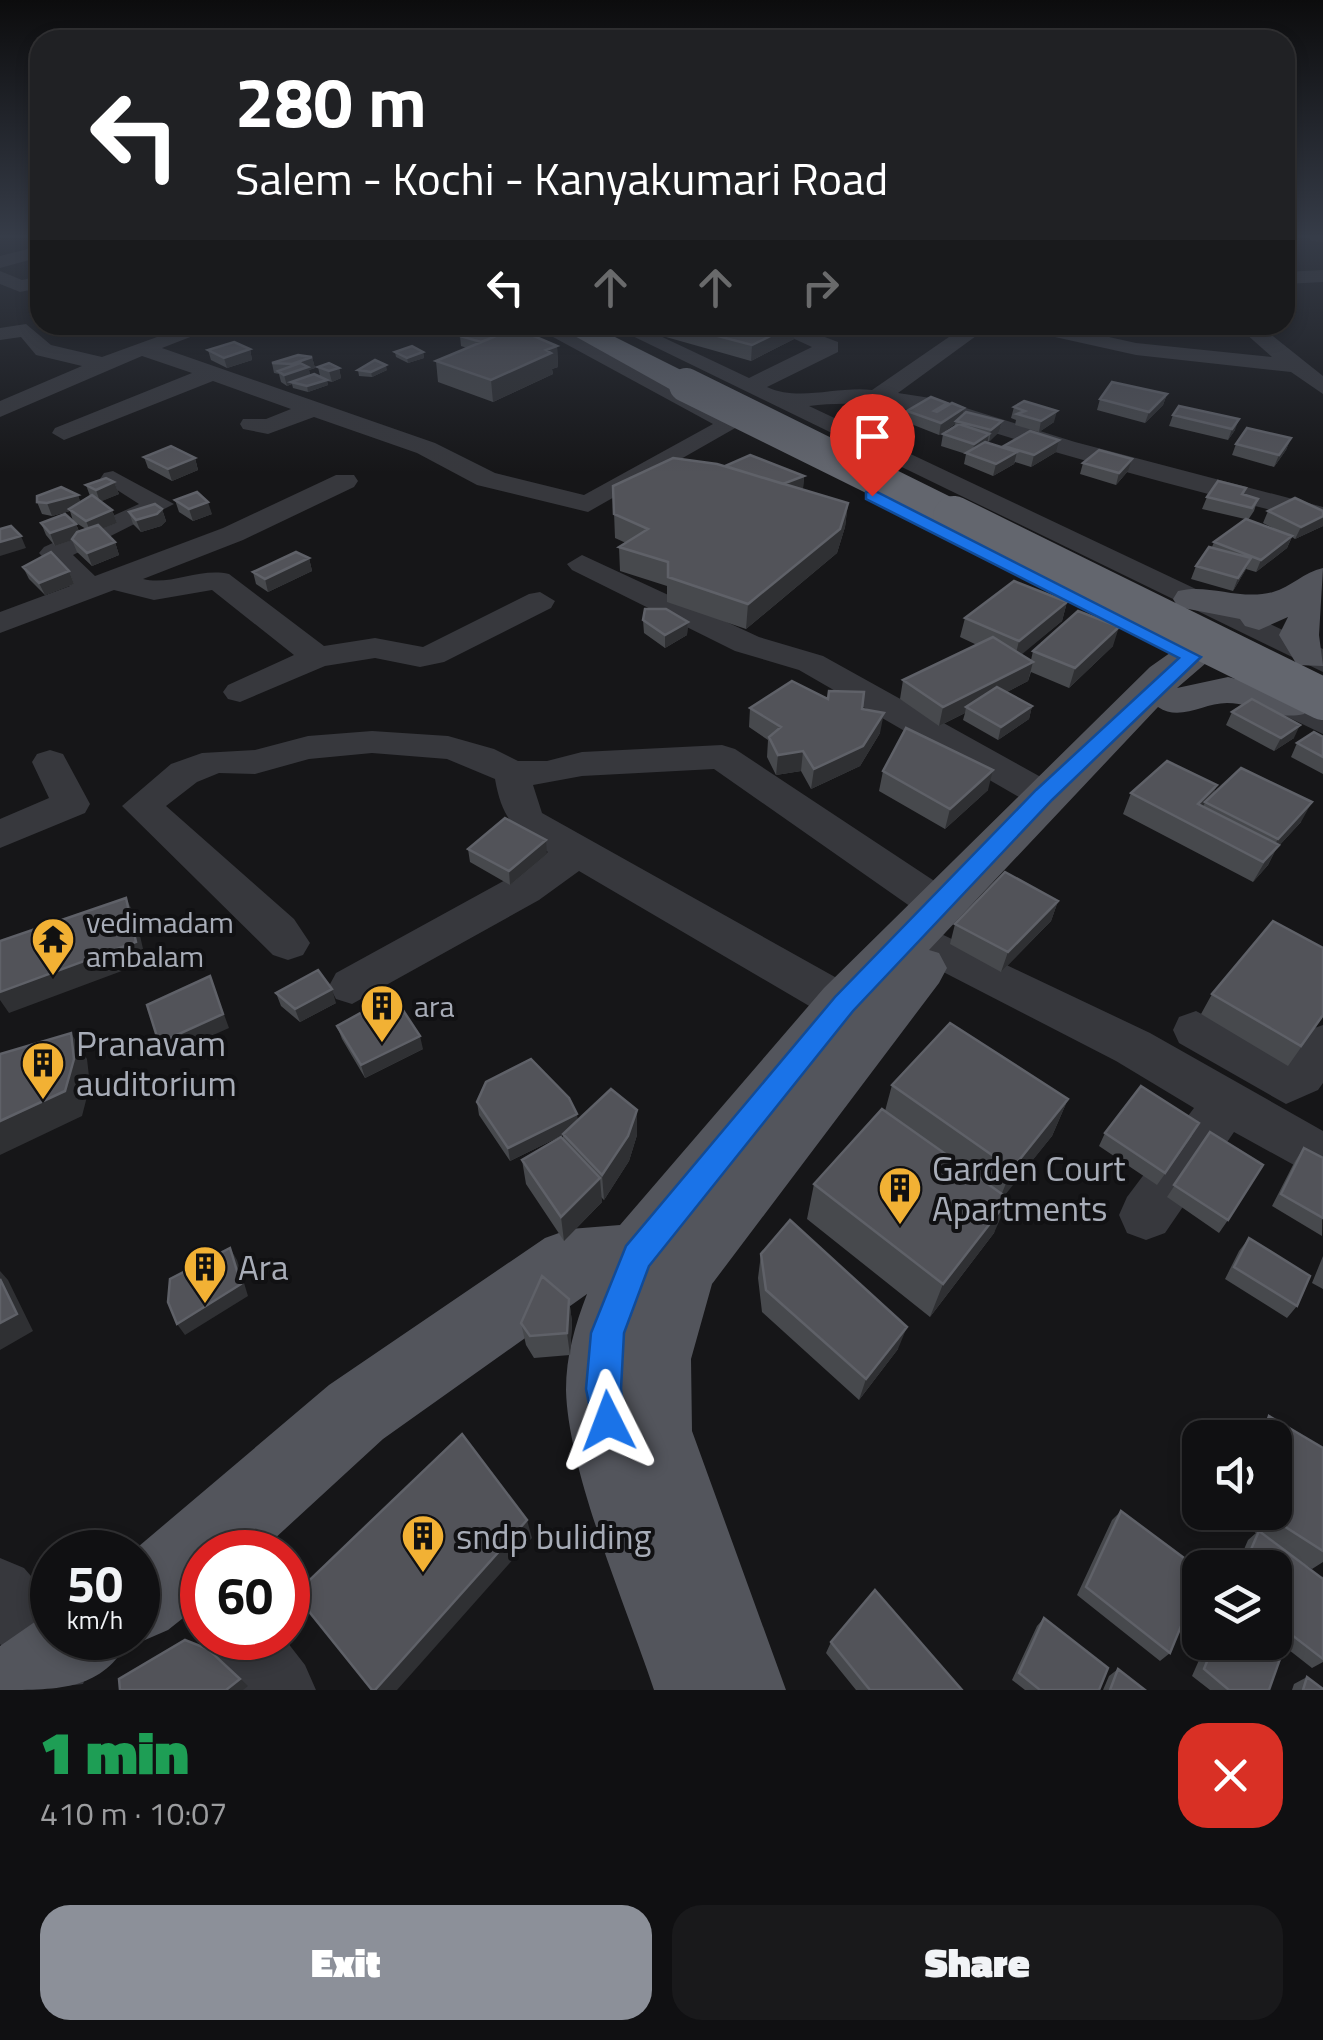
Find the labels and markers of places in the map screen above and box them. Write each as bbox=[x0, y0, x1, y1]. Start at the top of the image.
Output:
pin bbox=[830, 394, 915, 497]
place label: vedimadam ambalam bbox=[86, 899, 234, 979]
temple icon: vedimadam ambalam bbox=[30, 916, 76, 977]
building icon: ara bbox=[359, 983, 405, 1044]
place label: ara bbox=[414, 983, 454, 1029]
place label: Pranavam auditorium bbox=[76, 1016, 237, 1110]
building icon: Pranavam auditorium bbox=[20, 1040, 66, 1101]
place label: Garden Court Apartments bbox=[932, 1141, 1126, 1235]
building icon: Garden Court Apartments bbox=[877, 1165, 923, 1226]
place label: Ara bbox=[238, 1240, 289, 1294]
building icon: Ara bbox=[182, 1244, 228, 1305]
place label: sndp buliding bbox=[456, 1509, 651, 1563]
building icon: sndp buliding bbox=[400, 1513, 446, 1574]

